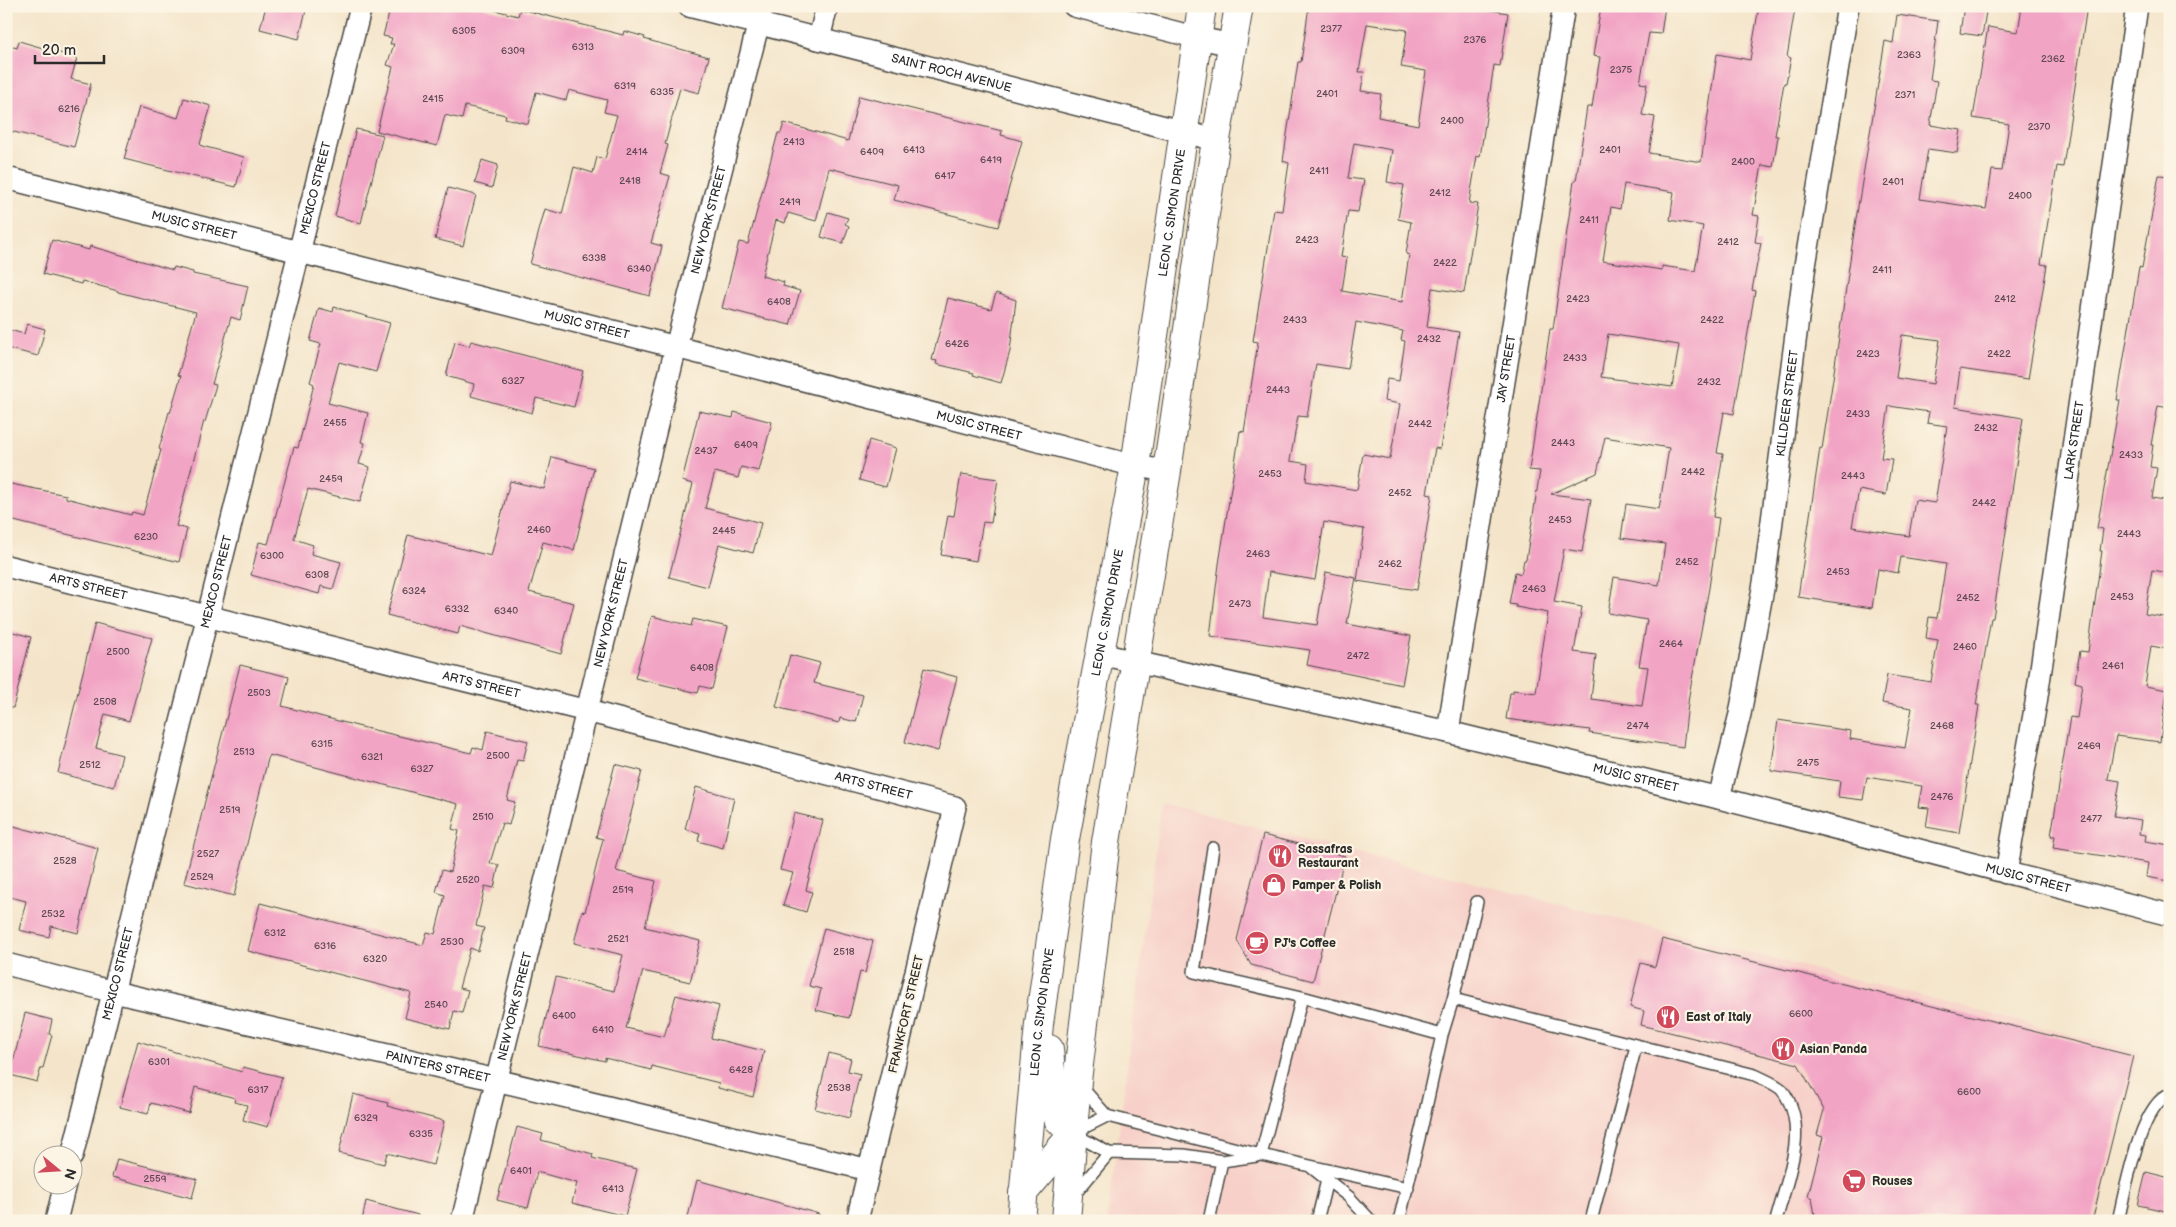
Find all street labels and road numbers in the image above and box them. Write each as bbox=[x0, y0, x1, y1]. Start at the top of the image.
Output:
street label: SAINT ROCH AVENUE bbox=[890, 51, 1013, 96]
street label: MEXICO STREET bbox=[297, 139, 335, 236]
street label: LEON C. SIMON DRIVE bbox=[1156, 148, 1189, 278]
street label: NEW YORK STREET bbox=[688, 164, 730, 276]
street label: MUSIC STREET bbox=[150, 208, 239, 244]
street label: MUSIC STREET bbox=[542, 307, 632, 343]
street label: JAY STREET bbox=[1494, 333, 1519, 403]
street label: KILLDEER STREET bbox=[1773, 348, 1802, 457]
street label: LARK STREET bbox=[2061, 399, 2088, 481]
street label: MUSIC STREET bbox=[935, 408, 1024, 444]
street label: MEXICO STREET bbox=[198, 533, 236, 630]
street label: LEON C. SIMON DRIVE bbox=[1089, 548, 1127, 677]
street label: NEW YORK STREET bbox=[591, 557, 632, 669]
street label: ARTS STREET bbox=[48, 570, 129, 604]
street label: ARTS STREET bbox=[441, 668, 522, 702]
street label: MUSIC STREET bbox=[1591, 761, 1681, 796]
street label: ARTS STREET bbox=[833, 769, 914, 804]
street label: MUSIC STREET bbox=[1984, 860, 2073, 897]
street label: MEXICO STREET bbox=[99, 925, 137, 1022]
street label: LEON C. SIMON DRIVE bbox=[1027, 947, 1058, 1077]
street label: NEW YORK STREET bbox=[495, 950, 536, 1062]
street label: FRANKFORT STREET bbox=[886, 953, 928, 1075]
street label: PAINTERS STREET bbox=[384, 1048, 492, 1087]

